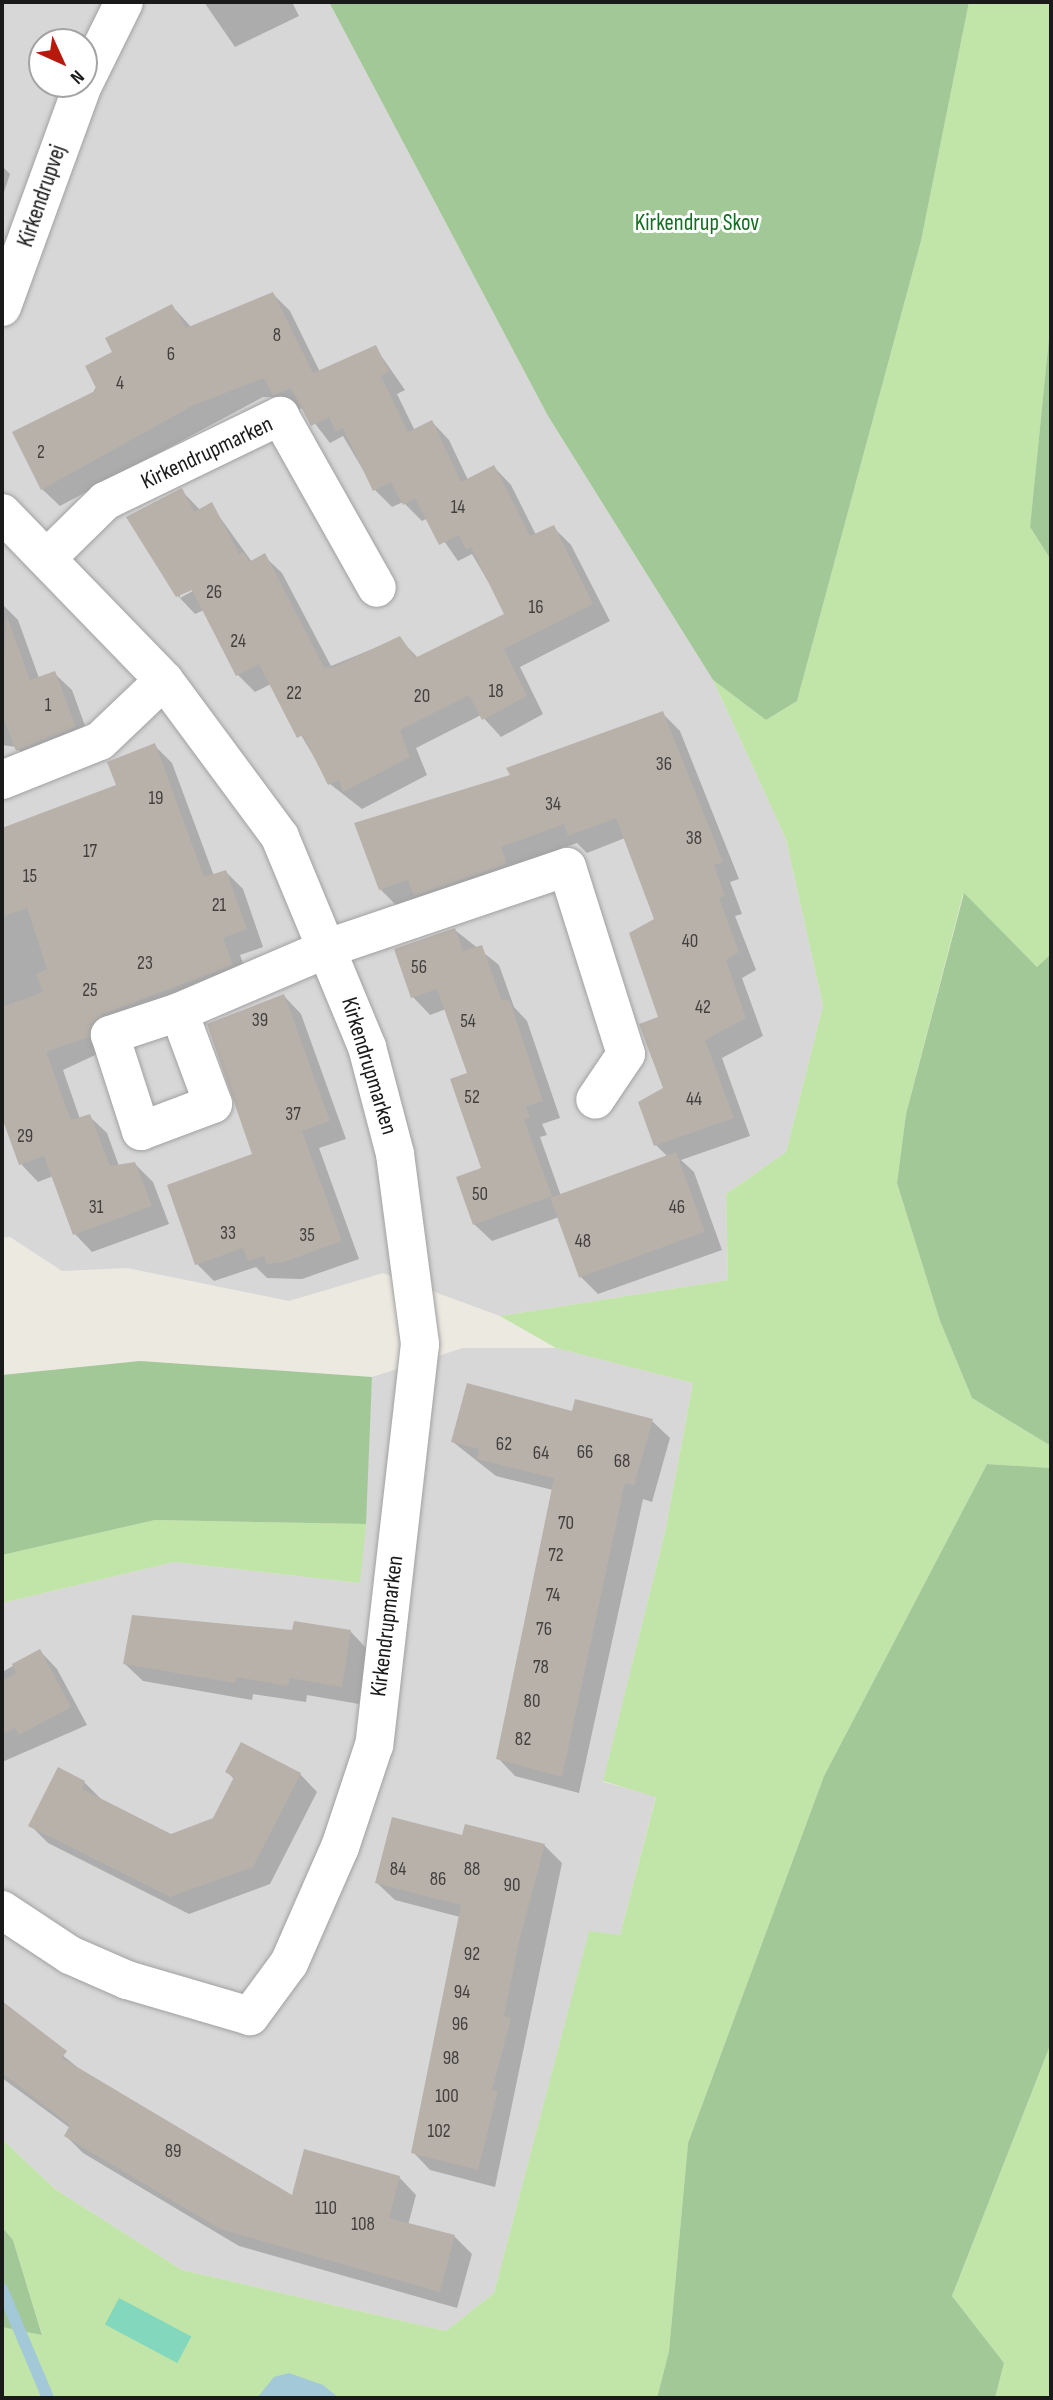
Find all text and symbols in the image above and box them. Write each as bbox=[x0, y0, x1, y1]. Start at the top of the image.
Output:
north arrow bbox=[28, 28, 98, 98]
text: N bbox=[65, 65, 89, 89]
street label: Kirkendrupvej bbox=[12, 141, 72, 251]
park label: Kirkendrup Skov bbox=[635, 209, 759, 237]
house number: 8 bbox=[273, 325, 281, 347]
house number: 6 bbox=[167, 344, 175, 366]
house number: 4 bbox=[116, 373, 124, 395]
street label: Kirkendrupmarken bbox=[137, 411, 277, 495]
house number: 2 bbox=[37, 442, 45, 464]
house number: 14 bbox=[451, 497, 465, 519]
house number: 26 bbox=[206, 582, 222, 604]
house number: 16 bbox=[529, 597, 543, 619]
house number: 24 bbox=[230, 631, 246, 653]
house number: 18 bbox=[489, 681, 503, 703]
house number: 22 bbox=[286, 683, 302, 705]
house number: 20 bbox=[414, 686, 430, 708]
house number: 1 bbox=[45, 695, 51, 717]
house number: 36 bbox=[656, 754, 672, 776]
house number: 19 bbox=[148, 788, 164, 810]
house number: 34 bbox=[545, 794, 561, 816]
house number: 38 bbox=[686, 828, 702, 850]
house number: 17 bbox=[83, 841, 97, 863]
house number: 15 bbox=[23, 866, 37, 888]
house number: 21 bbox=[212, 895, 226, 917]
house number: 40 bbox=[682, 931, 698, 953]
house number: 23 bbox=[137, 953, 153, 975]
house number: 56 bbox=[411, 957, 427, 979]
house number: 25 bbox=[82, 980, 98, 1002]
street label: Kirkendrupmarken bbox=[335, 994, 403, 1138]
house number: 42 bbox=[695, 997, 711, 1019]
house number: 39 bbox=[252, 1010, 268, 1032]
house number: 54 bbox=[460, 1011, 476, 1033]
house number: 52 bbox=[464, 1087, 480, 1109]
house number: 44 bbox=[686, 1089, 702, 1111]
house number: 37 bbox=[285, 1104, 301, 1126]
house number: 29 bbox=[17, 1126, 33, 1148]
house number: 50 bbox=[472, 1184, 488, 1206]
house number: 31 bbox=[89, 1197, 103, 1219]
house number: 46 bbox=[669, 1197, 685, 1219]
house number: 33 bbox=[220, 1223, 236, 1245]
house number: 35 bbox=[299, 1225, 315, 1247]
house number: 48 bbox=[575, 1231, 591, 1253]
house number: 62 bbox=[496, 1434, 512, 1456]
house number: 66 bbox=[577, 1442, 593, 1464]
house number: 64 bbox=[533, 1443, 549, 1465]
house number: 68 bbox=[614, 1451, 630, 1473]
house number: 70 bbox=[558, 1513, 574, 1535]
house number: 72 bbox=[548, 1545, 564, 1567]
street label: Kirkendrupmarken bbox=[365, 1554, 409, 1698]
house number: 74 bbox=[546, 1585, 560, 1607]
house number: 76 bbox=[536, 1619, 552, 1641]
house number: 78 bbox=[533, 1657, 549, 1679]
house number: 80 bbox=[524, 1691, 540, 1713]
house number: 82 bbox=[515, 1729, 531, 1751]
house number: 84 bbox=[390, 1859, 406, 1881]
house number: 88 bbox=[464, 1859, 480, 1881]
house number: 86 bbox=[430, 1869, 446, 1891]
house number: 90 bbox=[504, 1875, 520, 1897]
house number: 92 bbox=[464, 1944, 480, 1966]
house number: 94 bbox=[454, 1982, 470, 2004]
house number: 96 bbox=[452, 2014, 468, 2036]
house number: 98 bbox=[443, 2048, 459, 2070]
house number: 100 bbox=[435, 2086, 459, 2108]
house number: 102 bbox=[428, 2121, 450, 2143]
house number: 89 bbox=[165, 2141, 181, 2163]
house number: 110 bbox=[315, 2198, 337, 2220]
house number: 108 bbox=[351, 2214, 375, 2236]

